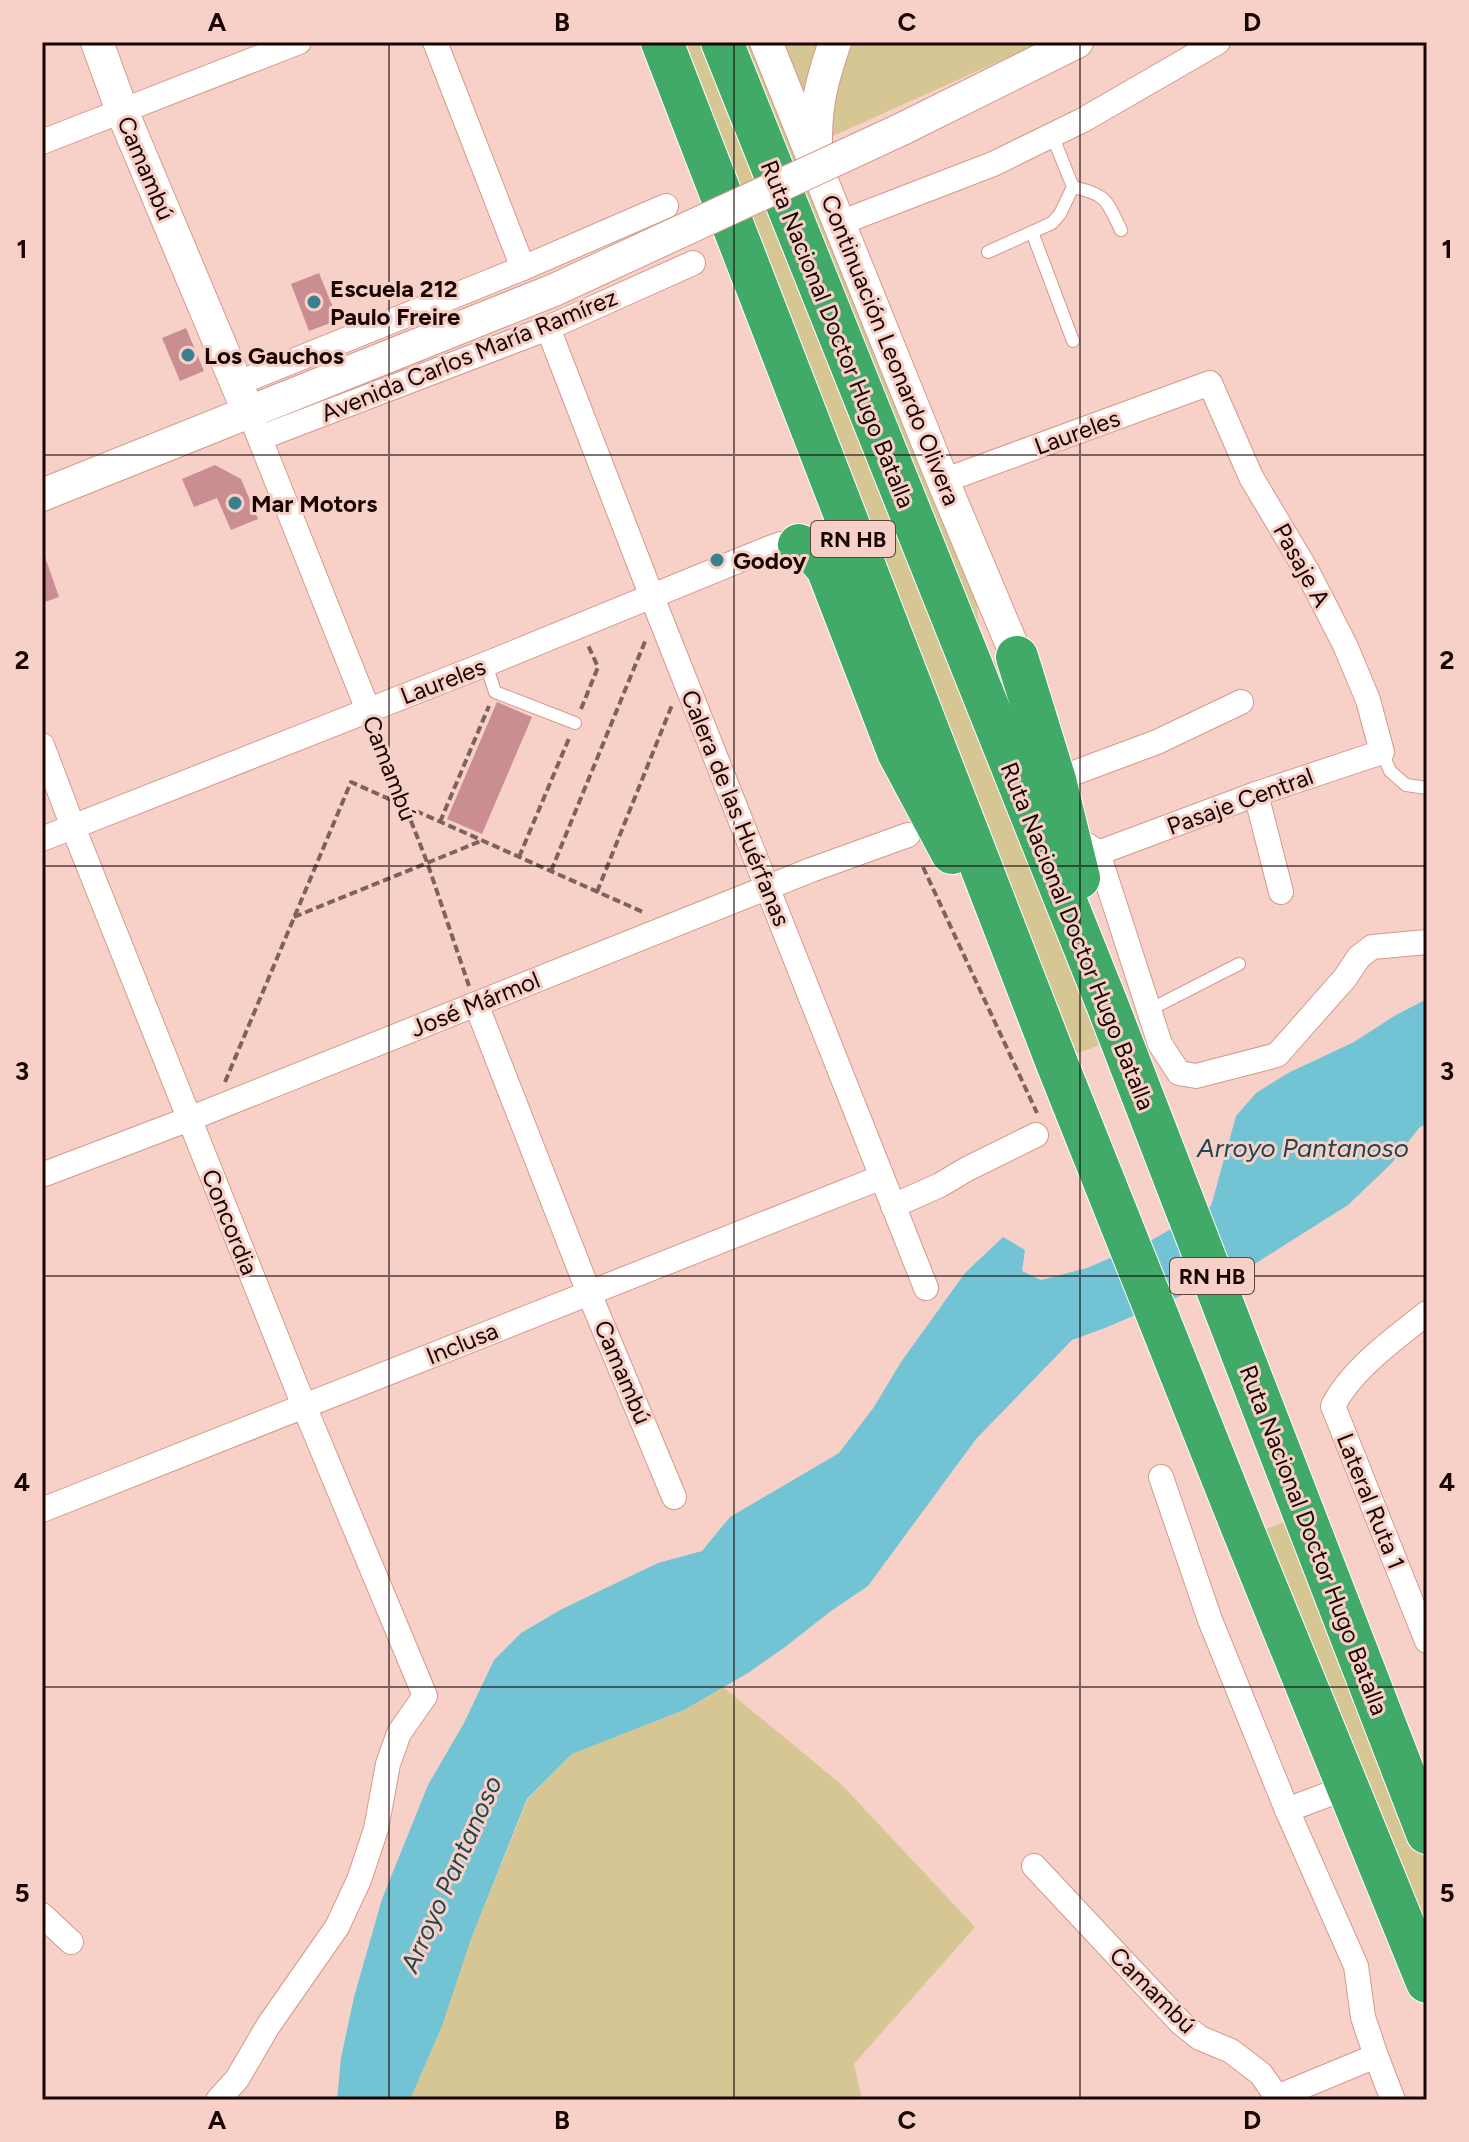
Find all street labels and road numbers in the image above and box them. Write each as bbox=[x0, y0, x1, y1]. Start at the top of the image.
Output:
street label: Camambú bbox=[111, 112, 181, 224]
street label: Ruta Nacional Doctor Hugo Batalla bbox=[755, 156, 921, 512]
street label: Continuación Leonardo Olivera bbox=[815, 190, 967, 510]
street label: Avenida Carlos María Ramírez bbox=[317, 282, 621, 428]
street label: Laureles bbox=[1030, 403, 1124, 461]
street label: Pasaje A bbox=[1267, 518, 1337, 613]
road number: RN HB bbox=[811, 521, 895, 557]
street label: Laureles bbox=[396, 652, 490, 710]
street label: Calera de las Huérfanas bbox=[675, 686, 797, 930]
street label: Camambú bbox=[357, 711, 423, 825]
street label: Ruta Nacional Doctor Hugo Batalla bbox=[995, 758, 1161, 1114]
street label: Pasaje Central bbox=[1163, 761, 1317, 841]
street label: José Mármol bbox=[406, 965, 544, 1043]
street label: Concordia bbox=[196, 1165, 264, 1279]
road number: RN HB bbox=[1170, 1258, 1254, 1294]
street label: Inclusa bbox=[422, 1316, 502, 1370]
street label: Camambú bbox=[588, 1316, 658, 1428]
street label: Ruta Nacional Doctor Hugo Batalla bbox=[1234, 1361, 1394, 1719]
street label: Lateral Ruta 1 bbox=[1331, 1429, 1411, 1573]
street label: Camambú bbox=[1104, 1941, 1202, 2039]

